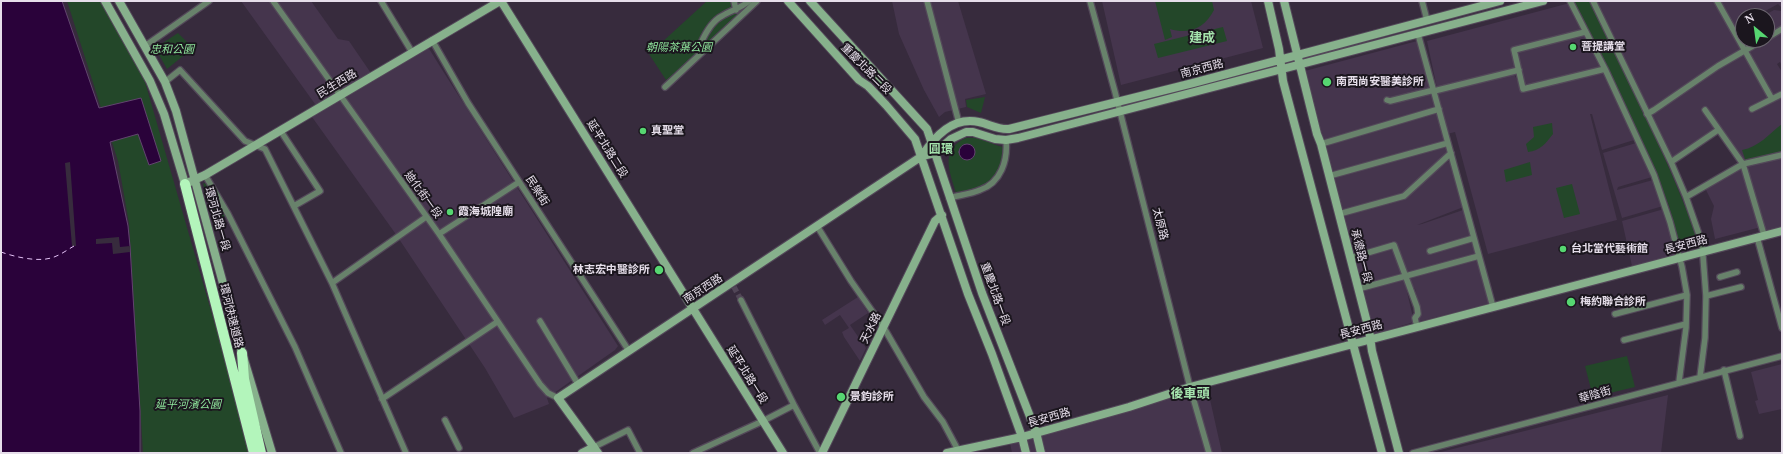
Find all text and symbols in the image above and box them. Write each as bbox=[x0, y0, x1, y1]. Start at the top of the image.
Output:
north arrow bbox=[1735, 8, 1775, 48]
text: N bbox=[1742, 9, 1757, 27]
district label: 建成 bbox=[1189, 30, 1215, 46]
place label: 菩提講堂 bbox=[1581, 40, 1625, 54]
park label: 朝陽茶葉公園 bbox=[646, 41, 712, 55]
street label: 重慶北路二段 bbox=[838, 41, 894, 97]
marker: 菩提講堂 bbox=[1568, 42, 1578, 52]
park label: 忠和公園 bbox=[150, 43, 194, 57]
street label: 南京西路 bbox=[1179, 57, 1225, 81]
street label: 民生西路 bbox=[315, 67, 359, 101]
place label: 南西尚安醫美診所 bbox=[1336, 75, 1424, 89]
marker: 南西尚安醫美診所 bbox=[1321, 76, 1333, 88]
street label: 延平北路二段 bbox=[584, 118, 630, 180]
place label: 真聖堂 bbox=[651, 124, 684, 138]
marker: 真聖堂 bbox=[638, 126, 648, 136]
district label: 圓環 bbox=[929, 143, 953, 157]
street label: 迪化街一段 bbox=[401, 169, 445, 221]
street label: 民樂街 bbox=[522, 174, 552, 208]
street label: 環河北路一段 bbox=[202, 185, 232, 253]
place label: 霞海城隍廟 bbox=[458, 205, 513, 219]
street label: 太原路 bbox=[1150, 206, 1170, 242]
marker: 霞海城隍廟 bbox=[445, 207, 455, 217]
street label: 承德路一段 bbox=[1348, 228, 1374, 284]
street label: 長安西路 bbox=[1663, 233, 1709, 257]
place label: 台北當代藝術館 bbox=[1571, 242, 1648, 256]
marker: 台北當代藝術館 bbox=[1558, 244, 1568, 254]
street label: 重慶北路一段 bbox=[978, 261, 1012, 327]
place label: 林志宏中醫診所 bbox=[573, 263, 650, 277]
marker: 林志宏中醫診所 bbox=[653, 264, 665, 276]
street label: 南京西路 bbox=[681, 271, 725, 307]
street label: 環河快速道路 bbox=[217, 282, 245, 350]
place label: 梅約聯合診所 bbox=[1580, 295, 1646, 309]
marker: 梅約聯合診所 bbox=[1565, 296, 1577, 308]
street label: 天水路 bbox=[858, 310, 884, 346]
street label: 長安西路 bbox=[1338, 318, 1384, 342]
street label: 延平北路一段 bbox=[724, 344, 770, 406]
street label: 華陰街 bbox=[1577, 384, 1613, 406]
district label: 後車頭 bbox=[1171, 386, 1209, 402]
place label: 景鈞診所 bbox=[850, 390, 894, 404]
marker: 景鈞診所 bbox=[835, 391, 847, 403]
park label: 延平河濱公園 bbox=[155, 398, 221, 412]
street label: 長安西路 bbox=[1026, 406, 1072, 430]

